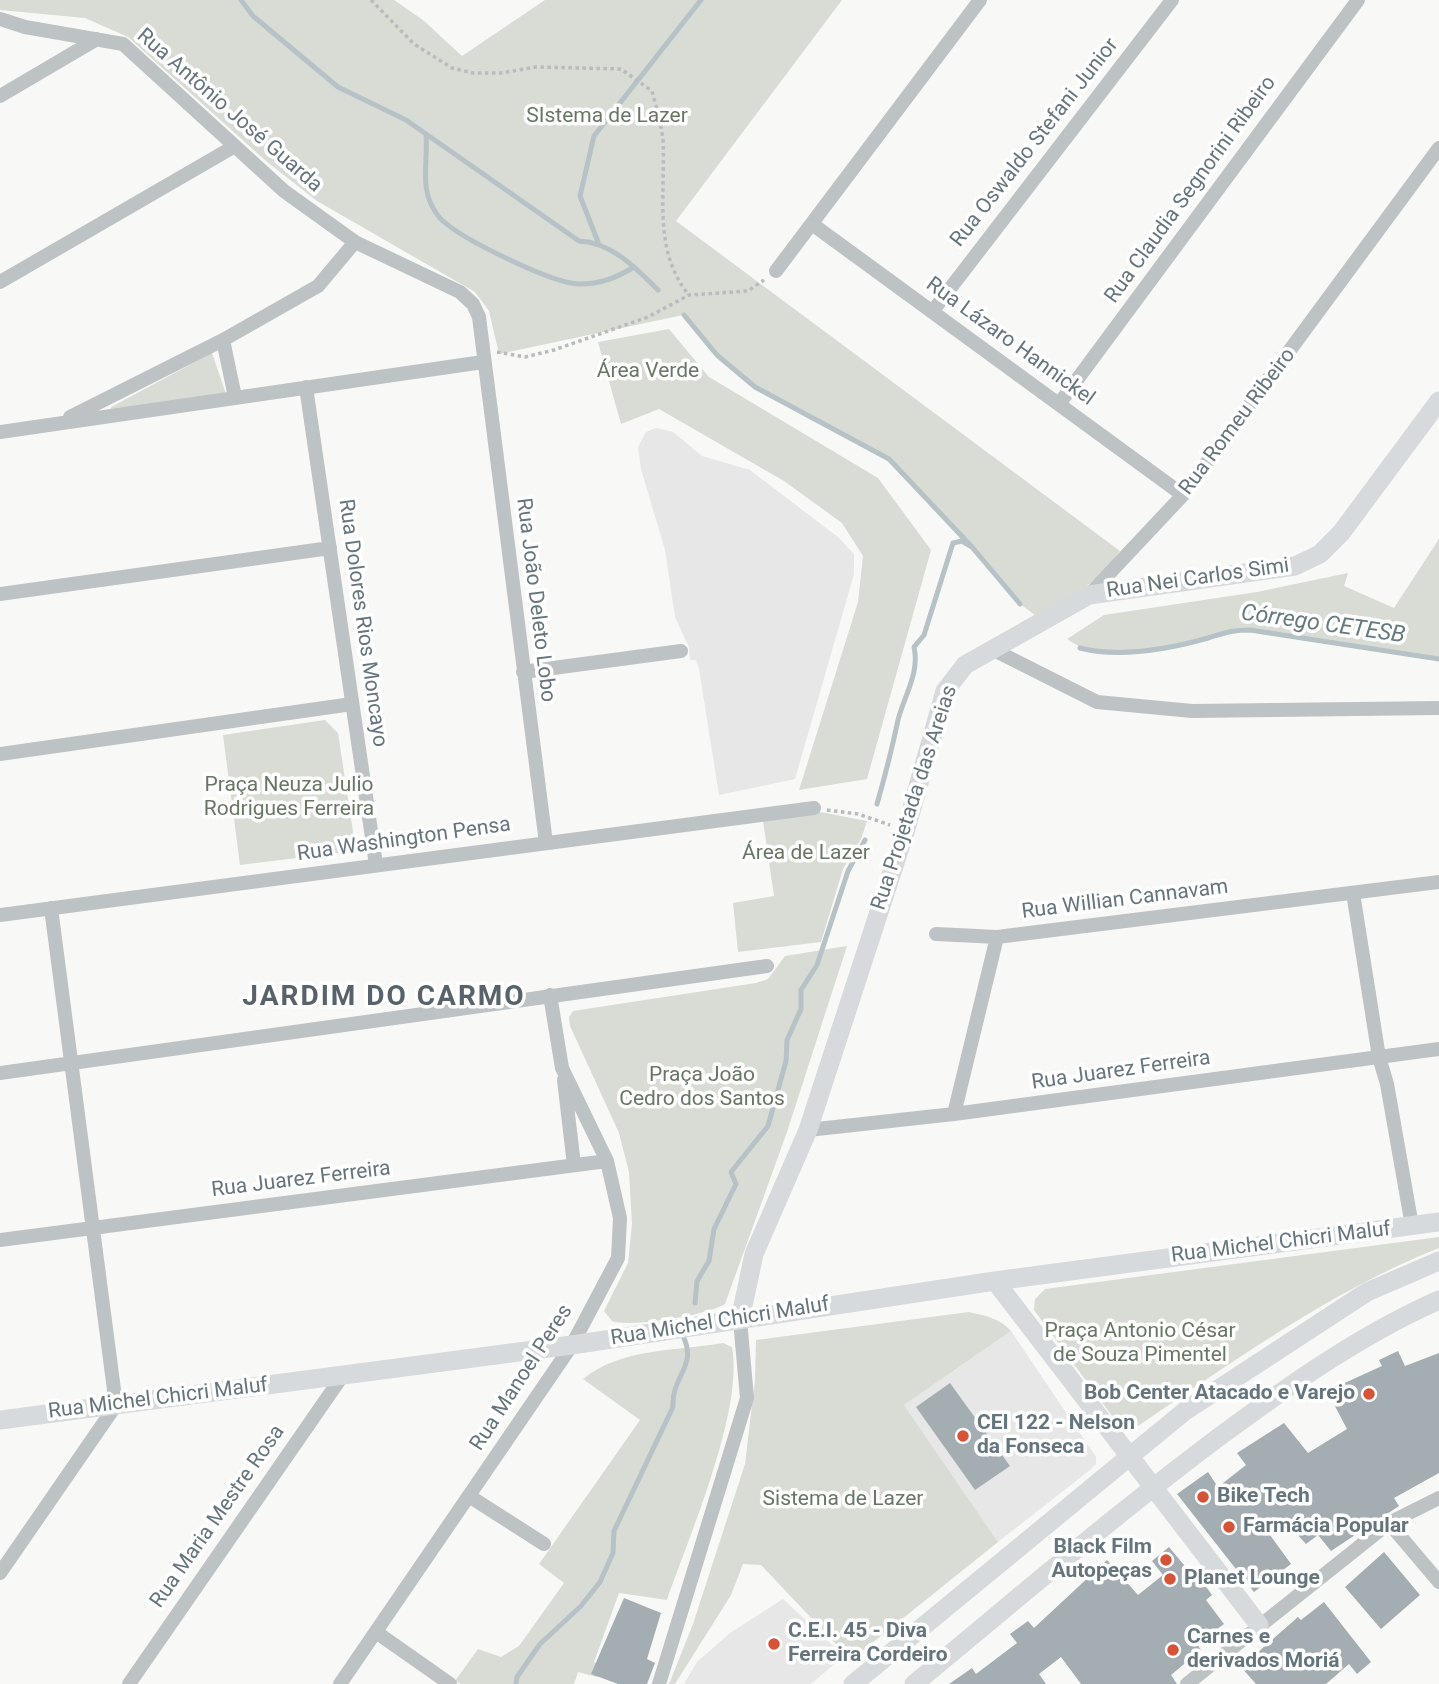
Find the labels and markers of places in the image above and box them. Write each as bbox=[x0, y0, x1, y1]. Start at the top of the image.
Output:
place label: Bob Center Atacado e Varejo bbox=[1084, 1381, 1355, 1407]
marker: Bob Center Atacado e Varejo bbox=[1361, 1386, 1377, 1402]
place label: CEI 122 - Nelson da Fonseca bbox=[977, 1411, 1135, 1461]
marker: CEI 122 - Nelson da Fonseca bbox=[955, 1428, 971, 1444]
place label: Bike Tech bbox=[1217, 1484, 1310, 1510]
marker: Bike Tech bbox=[1195, 1489, 1211, 1505]
place label: Farmácia Popular bbox=[1243, 1514, 1409, 1540]
marker: Farmácia Popular bbox=[1221, 1519, 1237, 1535]
place label: Black Film Autopeças bbox=[1051, 1535, 1152, 1585]
marker: Black Film Autopeças bbox=[1158, 1552, 1174, 1568]
place label: Planet Lounge bbox=[1184, 1566, 1320, 1592]
marker: Planet Lounge bbox=[1162, 1571, 1178, 1587]
place label: C.E.I. 45 - Diva Ferreira Cordeiro bbox=[788, 1619, 948, 1669]
place label: Carnes e derivados Moriá bbox=[1187, 1625, 1340, 1675]
marker: C.E.I. 45 - Diva Ferreira Cordeiro bbox=[766, 1636, 782, 1652]
marker: Carnes e derivados Moriá bbox=[1165, 1642, 1181, 1658]

